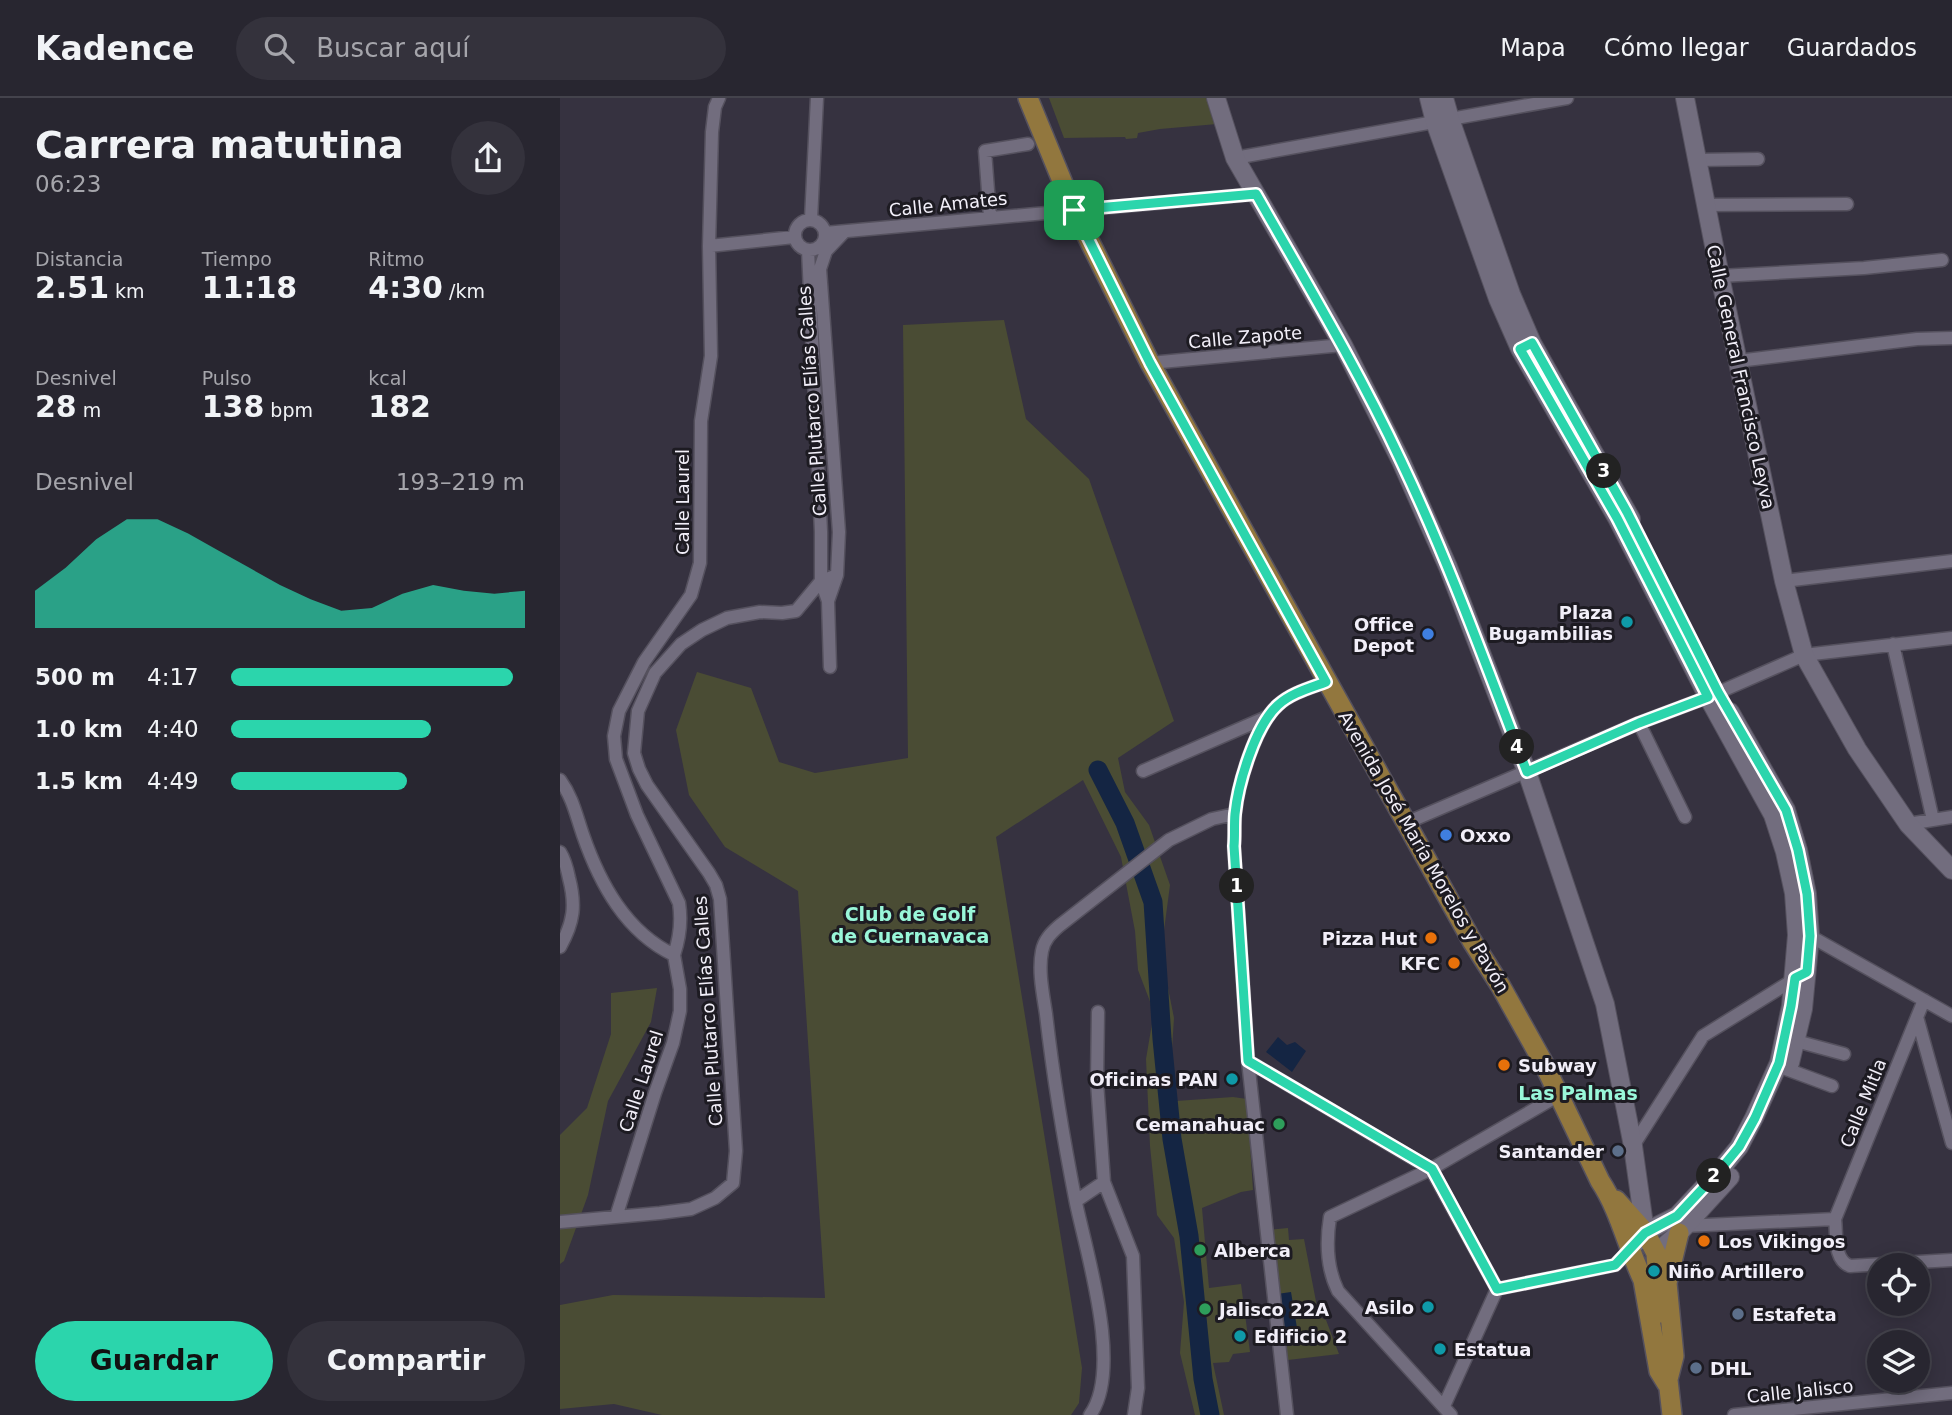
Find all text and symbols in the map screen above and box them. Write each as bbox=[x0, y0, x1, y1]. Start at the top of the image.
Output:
search box bbox=[236, 17, 726, 80]
text: Kadence bbox=[35, 29, 194, 68]
icon: search bbox=[260, 29, 298, 67]
text: Buscar aquí bbox=[316, 33, 469, 63]
text: Mapa bbox=[1500, 34, 1566, 62]
text: Cómo llegar bbox=[1604, 34, 1749, 62]
text: Guardados bbox=[1787, 34, 1917, 62]
button: share bbox=[451, 121, 525, 195]
text: Carrera matutina bbox=[35, 123, 404, 167]
text: 06:23 bbox=[35, 171, 101, 197]
pin bbox=[1044, 180, 1104, 240]
street label: Calle Amates bbox=[888, 187, 1008, 221]
icon: arrive bbox=[1055, 191, 1093, 229]
street label: Calle General Francisco Leyva bbox=[1703, 243, 1779, 511]
text: Distancia bbox=[35, 248, 123, 270]
text: Tiempo bbox=[202, 248, 272, 270]
text: Ritmo bbox=[368, 248, 424, 270]
text: 2.51 bbox=[35, 270, 109, 305]
text: 11:18 bbox=[202, 270, 297, 305]
text: 4:30 bbox=[368, 270, 443, 305]
text: km bbox=[109, 280, 145, 302]
text: /km bbox=[443, 280, 485, 302]
street label: Calle Plutarco Elías Calles bbox=[793, 285, 831, 517]
street label: Calle Zapote bbox=[1187, 322, 1303, 352]
text: Desnivel bbox=[35, 367, 117, 389]
text: Pulso bbox=[202, 367, 252, 389]
text: kcal bbox=[368, 367, 407, 389]
text: 28 bbox=[35, 389, 77, 424]
text: 138 bbox=[202, 389, 264, 424]
text: 182 bbox=[368, 389, 431, 424]
text: m bbox=[77, 399, 101, 421]
text: bpm bbox=[264, 399, 313, 421]
street label: Calle Laurel bbox=[672, 449, 693, 555]
pin: 3 bbox=[1586, 454, 1622, 488]
text: 3 bbox=[1597, 459, 1610, 481]
text: Desnivel bbox=[35, 469, 134, 495]
text: 193–219 m bbox=[396, 469, 525, 495]
place label: Plaza Bugambilias bbox=[1488, 602, 1613, 644]
place label: Office Depot bbox=[1353, 614, 1414, 656]
marker: Plaza Bugambilias bbox=[1619, 614, 1635, 630]
marker: Office Depot bbox=[1420, 626, 1436, 642]
text: 500 m bbox=[35, 664, 115, 690]
text: 4:17 bbox=[147, 664, 199, 690]
street label: Avenida José María Morelos y Pavón bbox=[1334, 707, 1514, 997]
text: 1.0 km bbox=[35, 716, 123, 742]
text: 4:40 bbox=[147, 716, 199, 742]
pin: 4 bbox=[1500, 730, 1534, 764]
text: 4 bbox=[1510, 735, 1523, 757]
text: 1.5 km bbox=[35, 768, 123, 794]
text: 4:49 bbox=[147, 768, 199, 794]
place label: Oxxo bbox=[1460, 825, 1511, 846]
marker: Oxxo bbox=[1438, 827, 1454, 843]
pin: 1 bbox=[1220, 868, 1254, 904]
text: 1 bbox=[1230, 874, 1243, 896]
street label: Calle Plutarco Elías Calles bbox=[689, 895, 727, 1127]
district label: Club de Golf de Cuernavaca bbox=[831, 903, 989, 947]
place label: Pizza Hut bbox=[1322, 928, 1417, 949]
marker: Pizza Hut bbox=[1423, 930, 1439, 946]
place label: KFC bbox=[1401, 953, 1440, 974]
marker: KFC bbox=[1446, 955, 1462, 971]
street label: Calle Laurel bbox=[615, 1027, 667, 1135]
place label: Subway bbox=[1518, 1055, 1597, 1076]
street label: Calle Mitla bbox=[1836, 1055, 1890, 1151]
marker: Subway bbox=[1496, 1057, 1512, 1073]
place label: Oficinas PAN bbox=[1089, 1069, 1218, 1090]
marker: Oficinas PAN bbox=[1224, 1071, 1240, 1087]
district label: Las Palmas bbox=[1518, 1082, 1638, 1104]
place label: Cemanahuac bbox=[1135, 1114, 1265, 1135]
marker: Cemanahuac bbox=[1271, 1116, 1287, 1132]
place label: Santander bbox=[1499, 1141, 1604, 1162]
marker: Santander bbox=[1610, 1143, 1626, 1159]
pin: 2 bbox=[1696, 1158, 1732, 1194]
text: 2 bbox=[1707, 1164, 1720, 1186]
place label: Los Vikingos bbox=[1718, 1231, 1846, 1252]
marker: Los Vikingos bbox=[1696, 1233, 1712, 1249]
place label: Alberca bbox=[1214, 1240, 1291, 1261]
marker: Alberca bbox=[1192, 1242, 1208, 1258]
map controls bbox=[1867, 1253, 1930, 1393]
button: locate bbox=[1867, 1253, 1930, 1316]
place label: Niño Artillero bbox=[1668, 1261, 1804, 1282]
marker: Niño Artillero bbox=[1646, 1263, 1662, 1279]
place label: Asilo bbox=[1365, 1297, 1414, 1318]
place label: Jalisco 22A bbox=[1217, 1299, 1329, 1320]
marker: Asilo bbox=[1420, 1299, 1436, 1315]
marker: Jalisco 22A bbox=[1197, 1301, 1213, 1317]
place label: Estafeta bbox=[1752, 1304, 1837, 1325]
marker: Estafeta bbox=[1730, 1306, 1746, 1322]
button: Guardar bbox=[35, 1321, 273, 1401]
button: Compartir bbox=[287, 1321, 525, 1401]
place label: Edificio 2 bbox=[1254, 1326, 1347, 1347]
marker: Edificio 2 bbox=[1232, 1328, 1248, 1344]
button: layers bbox=[1867, 1330, 1930, 1393]
place label: Estatua bbox=[1454, 1339, 1531, 1360]
marker: Estatua bbox=[1432, 1341, 1448, 1357]
place label: DHL bbox=[1710, 1358, 1751, 1379]
marker: DHL bbox=[1688, 1360, 1704, 1376]
street label: Calle Jalisco bbox=[1746, 1375, 1854, 1407]

